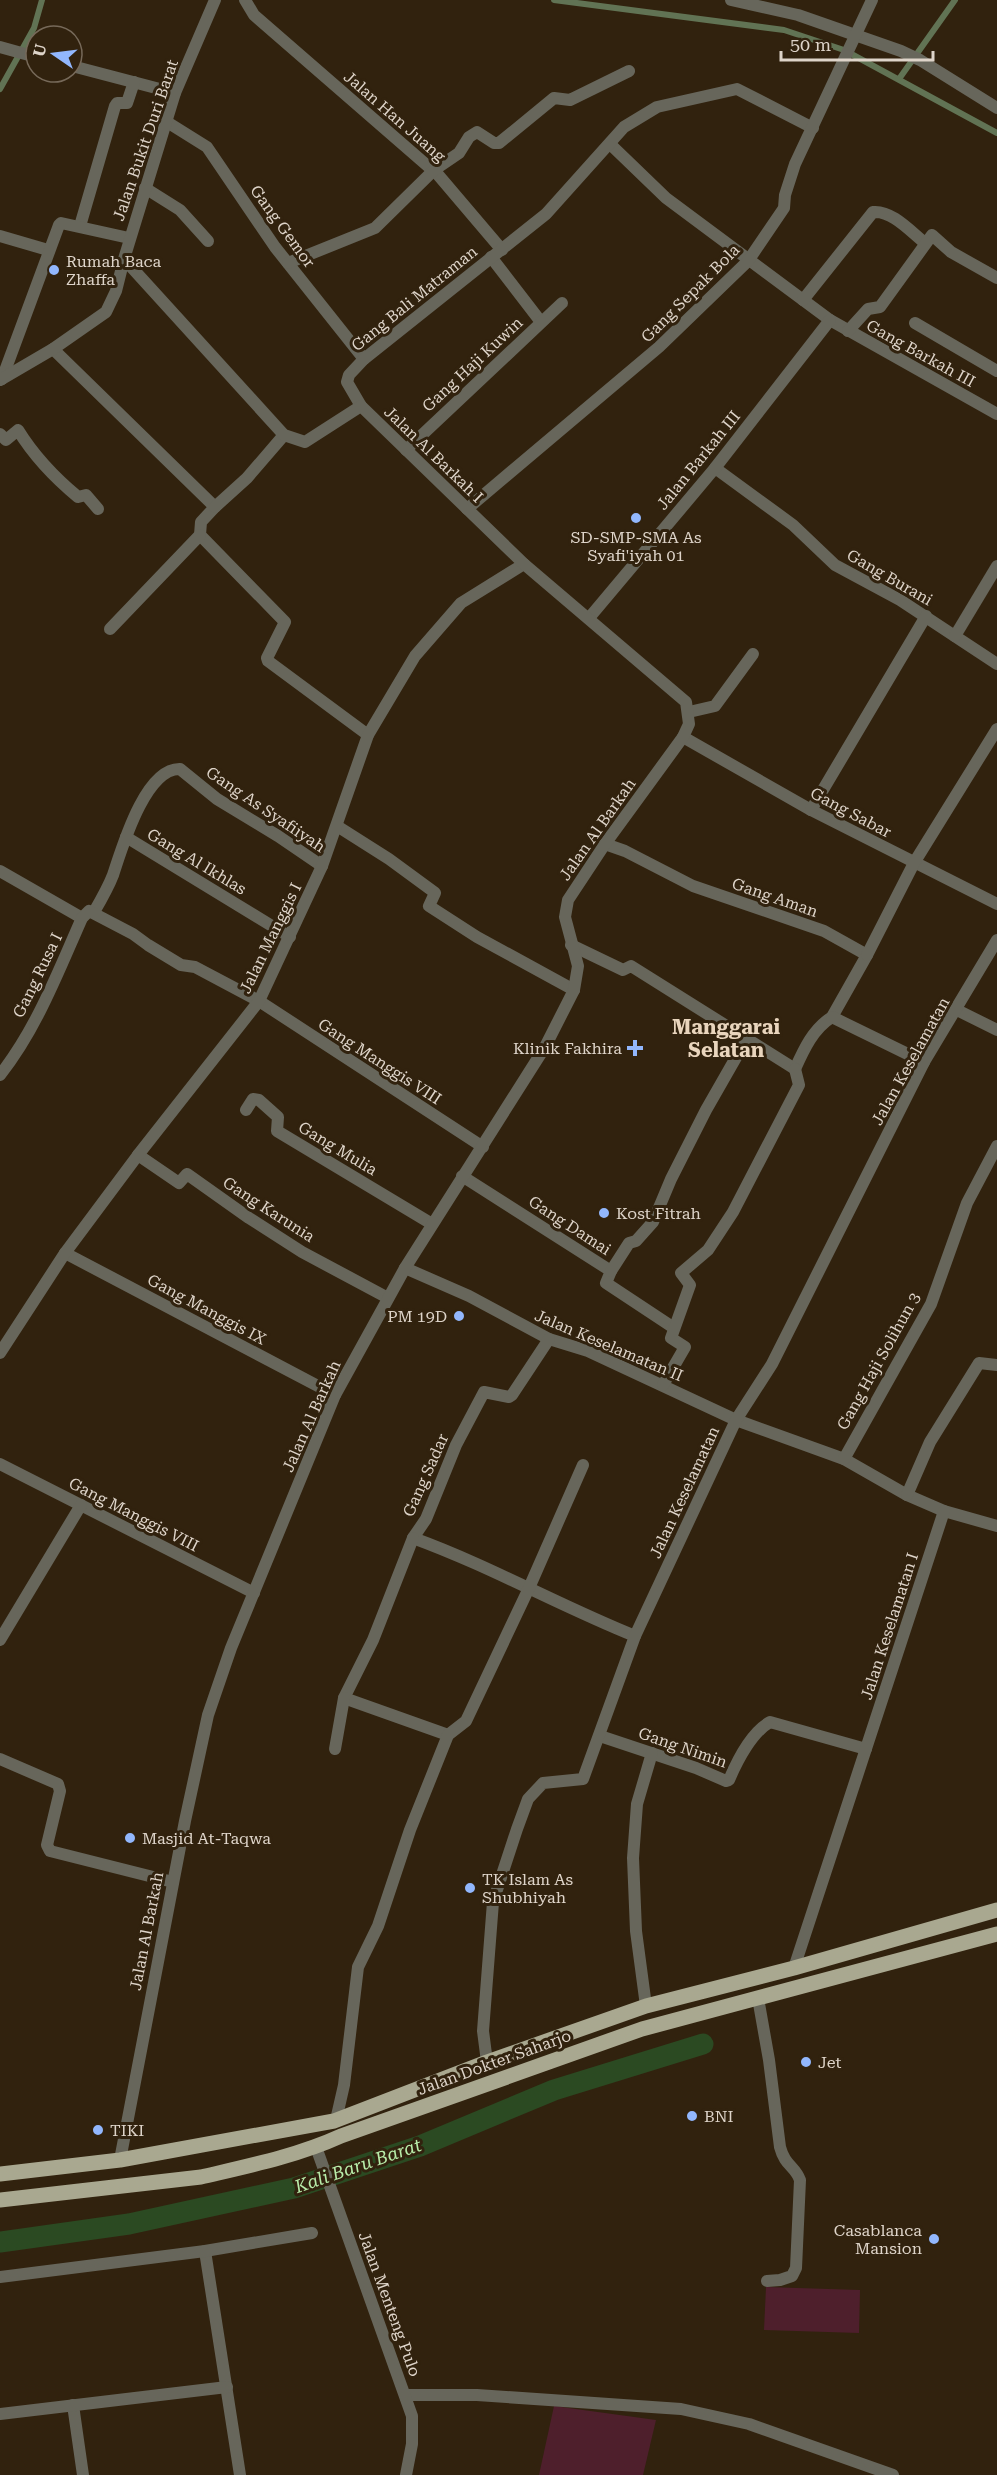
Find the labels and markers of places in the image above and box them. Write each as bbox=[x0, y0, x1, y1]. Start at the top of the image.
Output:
place label: Rumah Baca Zhaffa bbox=[66, 252, 162, 289]
marker: Rumah Baca Zhaffa bbox=[47, 263, 61, 277]
marker: SD-SMP-SMA As Syafi'iyah 01 bbox=[629, 511, 643, 525]
place label: SD-SMP-SMA As Syafi'iyah 01 bbox=[570, 528, 702, 565]
place label: Klinik Fakhira bbox=[513, 1039, 622, 1058]
marker: Klinik Fakhira bbox=[626, 1039, 644, 1057]
place label: Kost Fitrah bbox=[616, 1204, 701, 1223]
marker: Kost Fitrah bbox=[597, 1206, 611, 1220]
place label: PM 19D bbox=[387, 1307, 447, 1326]
marker: PM 19D bbox=[452, 1309, 466, 1323]
place label: Masjid At-Taqwa bbox=[142, 1829, 271, 1848]
marker: Masjid At-Taqwa bbox=[123, 1831, 137, 1845]
place label: TK Islam As Shubhiyah bbox=[482, 1870, 574, 1907]
marker: TK Islam As Shubhiyah bbox=[463, 1881, 477, 1895]
place label: Jet bbox=[818, 2053, 842, 2072]
marker: Jet bbox=[799, 2055, 813, 2069]
place label: BNI bbox=[704, 2107, 734, 2126]
marker: BNI bbox=[685, 2109, 699, 2123]
place label: TIKI bbox=[110, 2121, 144, 2140]
marker: TIKI bbox=[91, 2123, 105, 2137]
place label: Casablanca Mansion bbox=[834, 2221, 922, 2258]
marker: Casablanca Mansion bbox=[927, 2232, 941, 2246]

